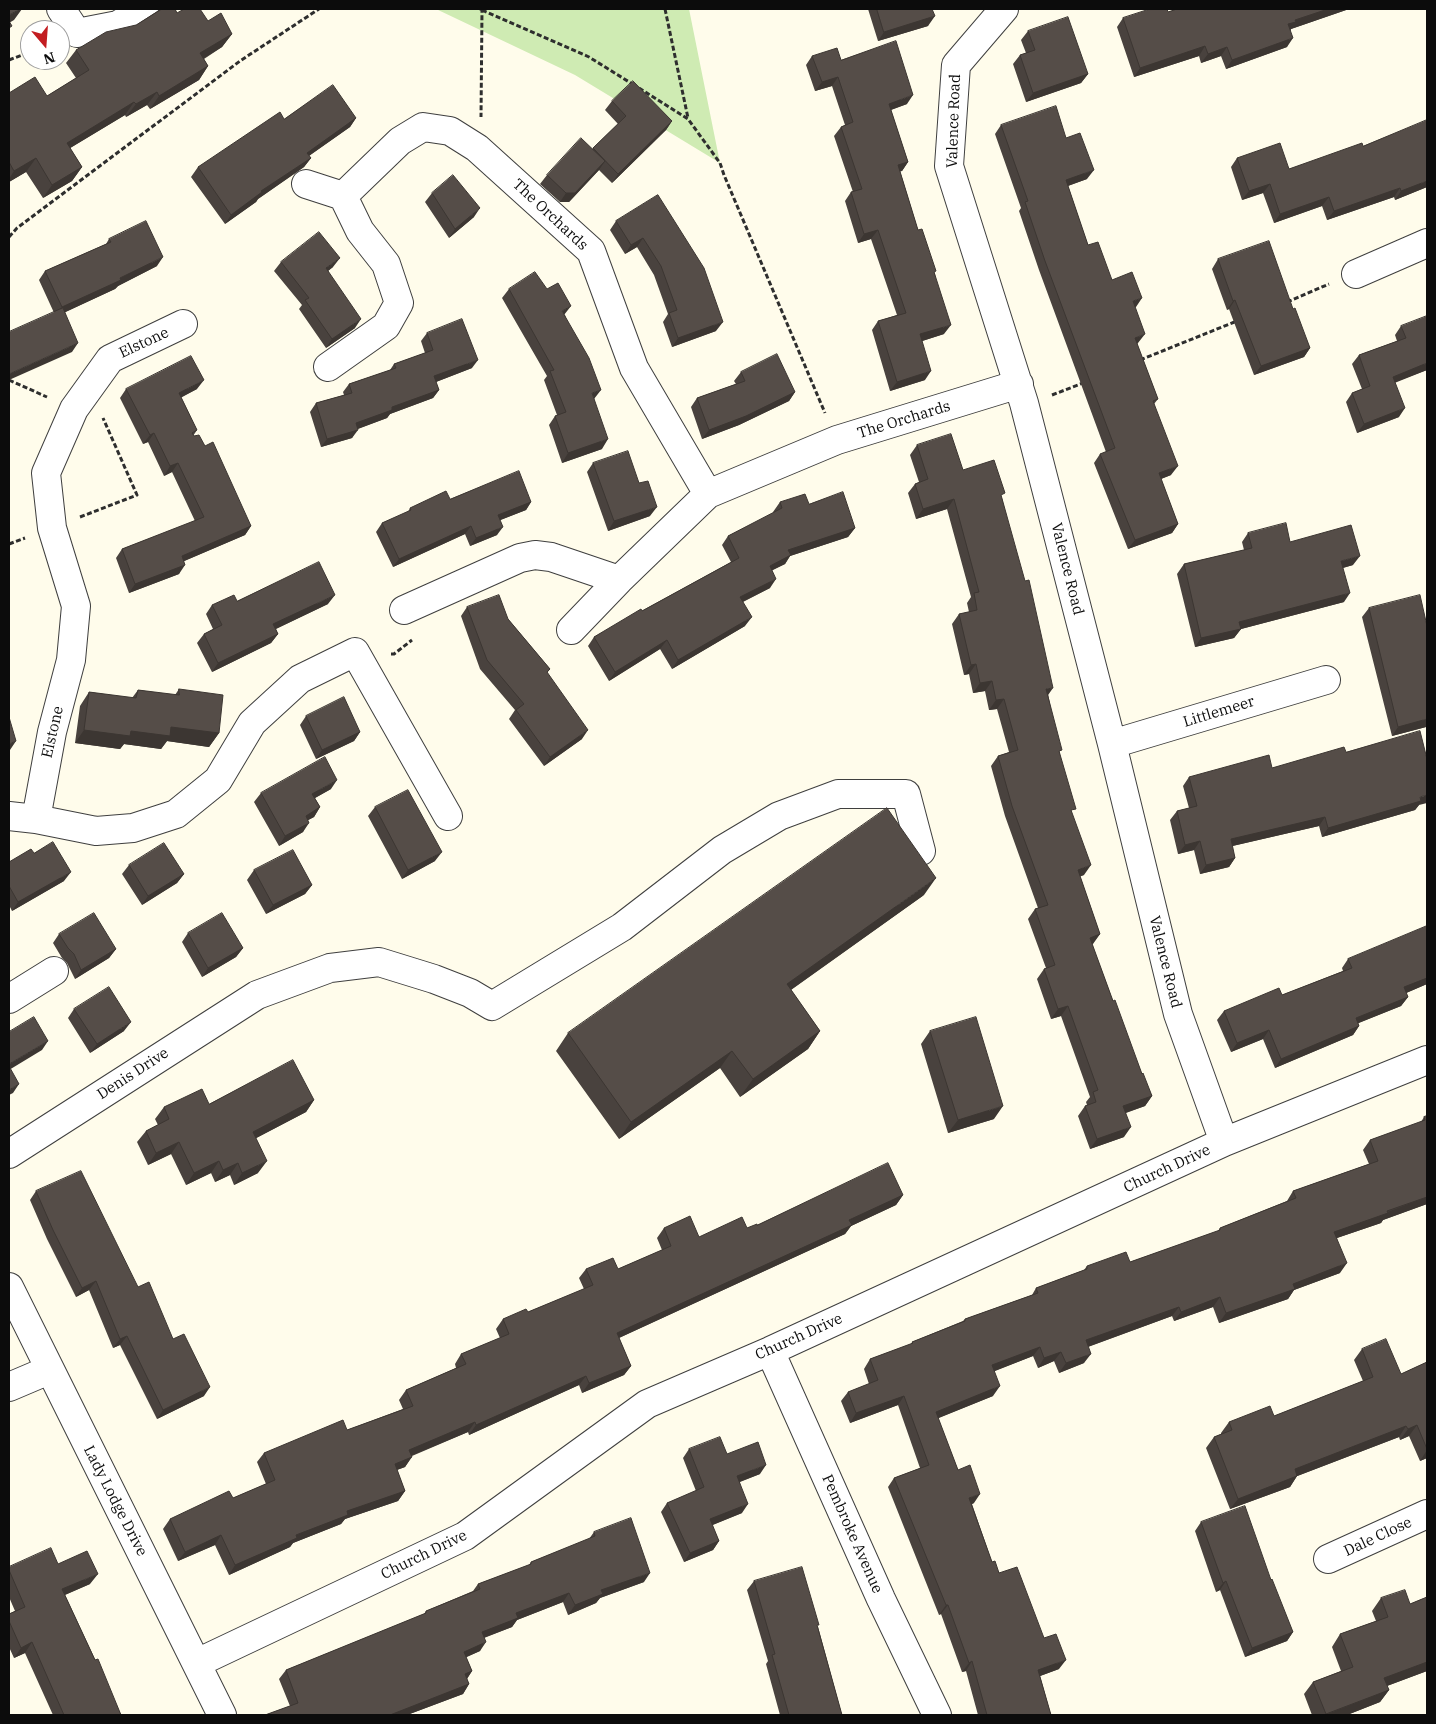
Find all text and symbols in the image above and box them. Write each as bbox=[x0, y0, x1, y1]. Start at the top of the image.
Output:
north arrow bbox=[20, 20, 70, 70]
text: N bbox=[41, 48, 57, 69]
street label: Valence Road bbox=[943, 74, 965, 168]
street label: The Orchards bbox=[509, 176, 591, 254]
street label: Elstone bbox=[116, 324, 172, 362]
street label: The Orchards bbox=[855, 397, 953, 443]
street label: Valence Road bbox=[1047, 521, 1087, 617]
street label: Littlemeer bbox=[1181, 693, 1257, 731]
street label: Elstone bbox=[38, 704, 68, 760]
street label: Valence Road bbox=[1145, 914, 1185, 1010]
street label: Denis Drive bbox=[94, 1044, 172, 1104]
street label: Church Drive bbox=[1121, 1141, 1213, 1197]
street label: Church Drive bbox=[753, 1310, 845, 1364]
street label: Lady Lodge Drive bbox=[79, 1443, 151, 1559]
street label: Pembroke Avenue bbox=[818, 1472, 886, 1596]
street label: Dale Close bbox=[1341, 1513, 1415, 1561]
street label: Church Drive bbox=[378, 1526, 470, 1584]

